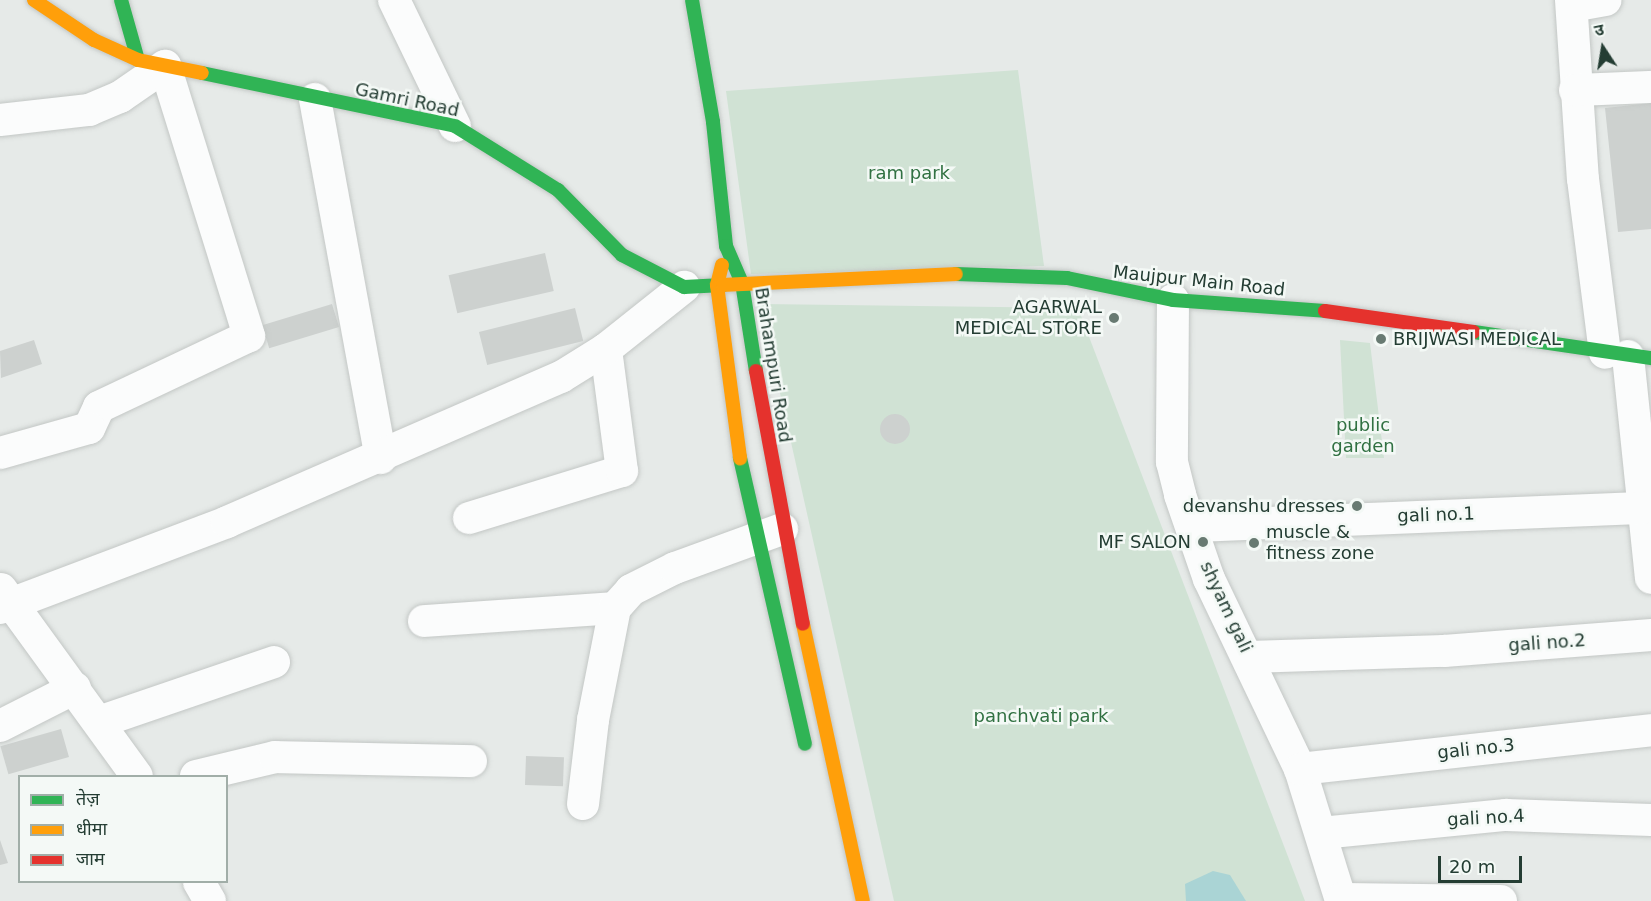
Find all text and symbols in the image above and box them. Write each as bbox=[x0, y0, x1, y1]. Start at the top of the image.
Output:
north arrow bbox=[1573, 18, 1633, 78]
text: उ bbox=[1593, 20, 1606, 40]
street label: Gamri Road bbox=[353, 78, 461, 122]
park label: ram park bbox=[868, 162, 950, 184]
street label: Maujpur Main Road bbox=[1112, 261, 1286, 301]
street label: Brahampuri Road bbox=[750, 286, 796, 444]
place label: AGARWAL MEDICAL STORE bbox=[955, 297, 1102, 340]
marker: AGARWAL MEDICAL STORE bbox=[1107, 311, 1121, 325]
place label: BRIJWASI MEDICAL bbox=[1393, 328, 1561, 350]
marker: BRIJWASI MEDICAL bbox=[1374, 332, 1388, 346]
park label: public garden bbox=[1331, 415, 1395, 458]
place label: devanshu dresses bbox=[1183, 495, 1345, 517]
marker: devanshu dresses bbox=[1350, 499, 1364, 513]
street label: gali no.1 bbox=[1397, 503, 1475, 527]
place label: muscle & fitness zone bbox=[1266, 522, 1374, 564]
place label: MF SALON bbox=[1098, 531, 1191, 553]
marker: MF SALON bbox=[1196, 535, 1210, 549]
marker: muscle & fitness zone bbox=[1247, 536, 1261, 550]
street label: shyam gali bbox=[1195, 558, 1257, 656]
street label: gali no.2 bbox=[1508, 630, 1586, 656]
park label: panchvati park bbox=[974, 705, 1108, 727]
street label: gali no.3 bbox=[1436, 734, 1516, 764]
legend bbox=[18, 775, 228, 883]
text: तेज़ bbox=[76, 788, 100, 809]
street label: gali no.4 bbox=[1447, 805, 1525, 831]
text: धीमा bbox=[76, 818, 107, 839]
scale bar bbox=[1441, 844, 1525, 882]
text: जाम bbox=[76, 848, 105, 869]
text: 20 m bbox=[1449, 856, 1495, 877]

